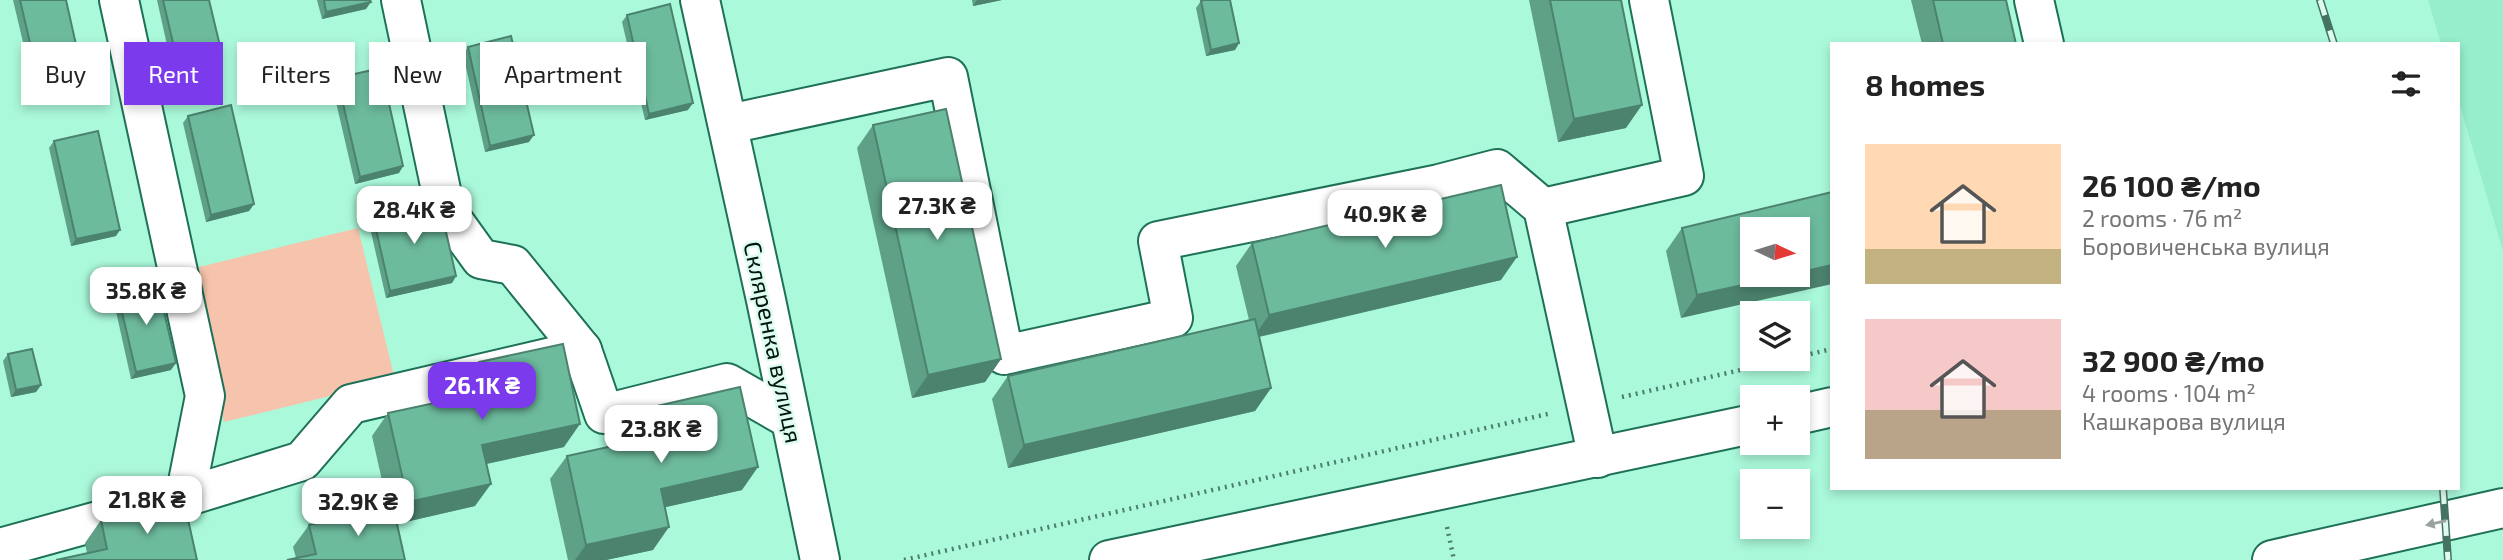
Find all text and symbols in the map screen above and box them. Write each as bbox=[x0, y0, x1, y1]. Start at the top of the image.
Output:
chip: Buy bbox=[21, 42, 110, 105]
chip: Rent bbox=[124, 42, 223, 105]
chip: Filters bbox=[237, 42, 355, 105]
chip: New bbox=[369, 42, 466, 105]
chip: Apartment bbox=[480, 42, 646, 105]
icon: filters bbox=[2387, 65, 2425, 103]
text: 8 homes bbox=[1865, 66, 1985, 102]
text: 26 100 ₴/mo bbox=[2082, 167, 2261, 203]
icon: home bbox=[1921, 172, 2005, 256]
pin: 27.3K ₴ bbox=[872, 182, 1002, 242]
pin: 28.4K ₴ bbox=[349, 187, 479, 246]
pin: 40.9K ₴ bbox=[1320, 190, 1450, 250]
text: 27.3K ₴ bbox=[898, 191, 976, 219]
text: 28.4K ₴ bbox=[373, 195, 455, 223]
text: 40.9K ₴ bbox=[1343, 199, 1427, 227]
text: 2 rooms · 76 m² bbox=[2082, 204, 2242, 232]
north arrow bbox=[1740, 217, 1810, 287]
map controls bbox=[1740, 217, 1810, 539]
text: Боровиченська вулиця bbox=[2082, 232, 2330, 260]
street label: Скляренка вулиця bbox=[737, 239, 810, 446]
pin: 35.8K ₴ bbox=[81, 268, 211, 327]
text: 35.8K ₴ bbox=[106, 276, 186, 304]
button: layers bbox=[1740, 301, 1810, 371]
text: 32 900 ₴/mo bbox=[2082, 342, 2265, 378]
icon: home bbox=[1921, 347, 2005, 431]
pin: 26.1K ₴ bbox=[417, 362, 547, 422]
text: 26.1K ₴ bbox=[444, 371, 520, 399]
text: 4 rooms · 104 m² bbox=[2082, 379, 2256, 407]
button: + bbox=[1740, 385, 1810, 455]
pin: 23.8K ₴ bbox=[596, 406, 726, 465]
text: Кашкарова вулиця bbox=[2082, 407, 2286, 435]
text: 23.8K ₴ bbox=[620, 414, 702, 442]
button: − bbox=[1740, 469, 1810, 539]
pin: 21.8K ₴ bbox=[82, 476, 212, 536]
pin: 32.9K ₴ bbox=[293, 478, 423, 538]
text: 21.8K ₴ bbox=[108, 485, 186, 513]
text: 32.9K ₴ bbox=[318, 487, 398, 515]
one-way arrow bbox=[2425, 518, 2447, 529]

